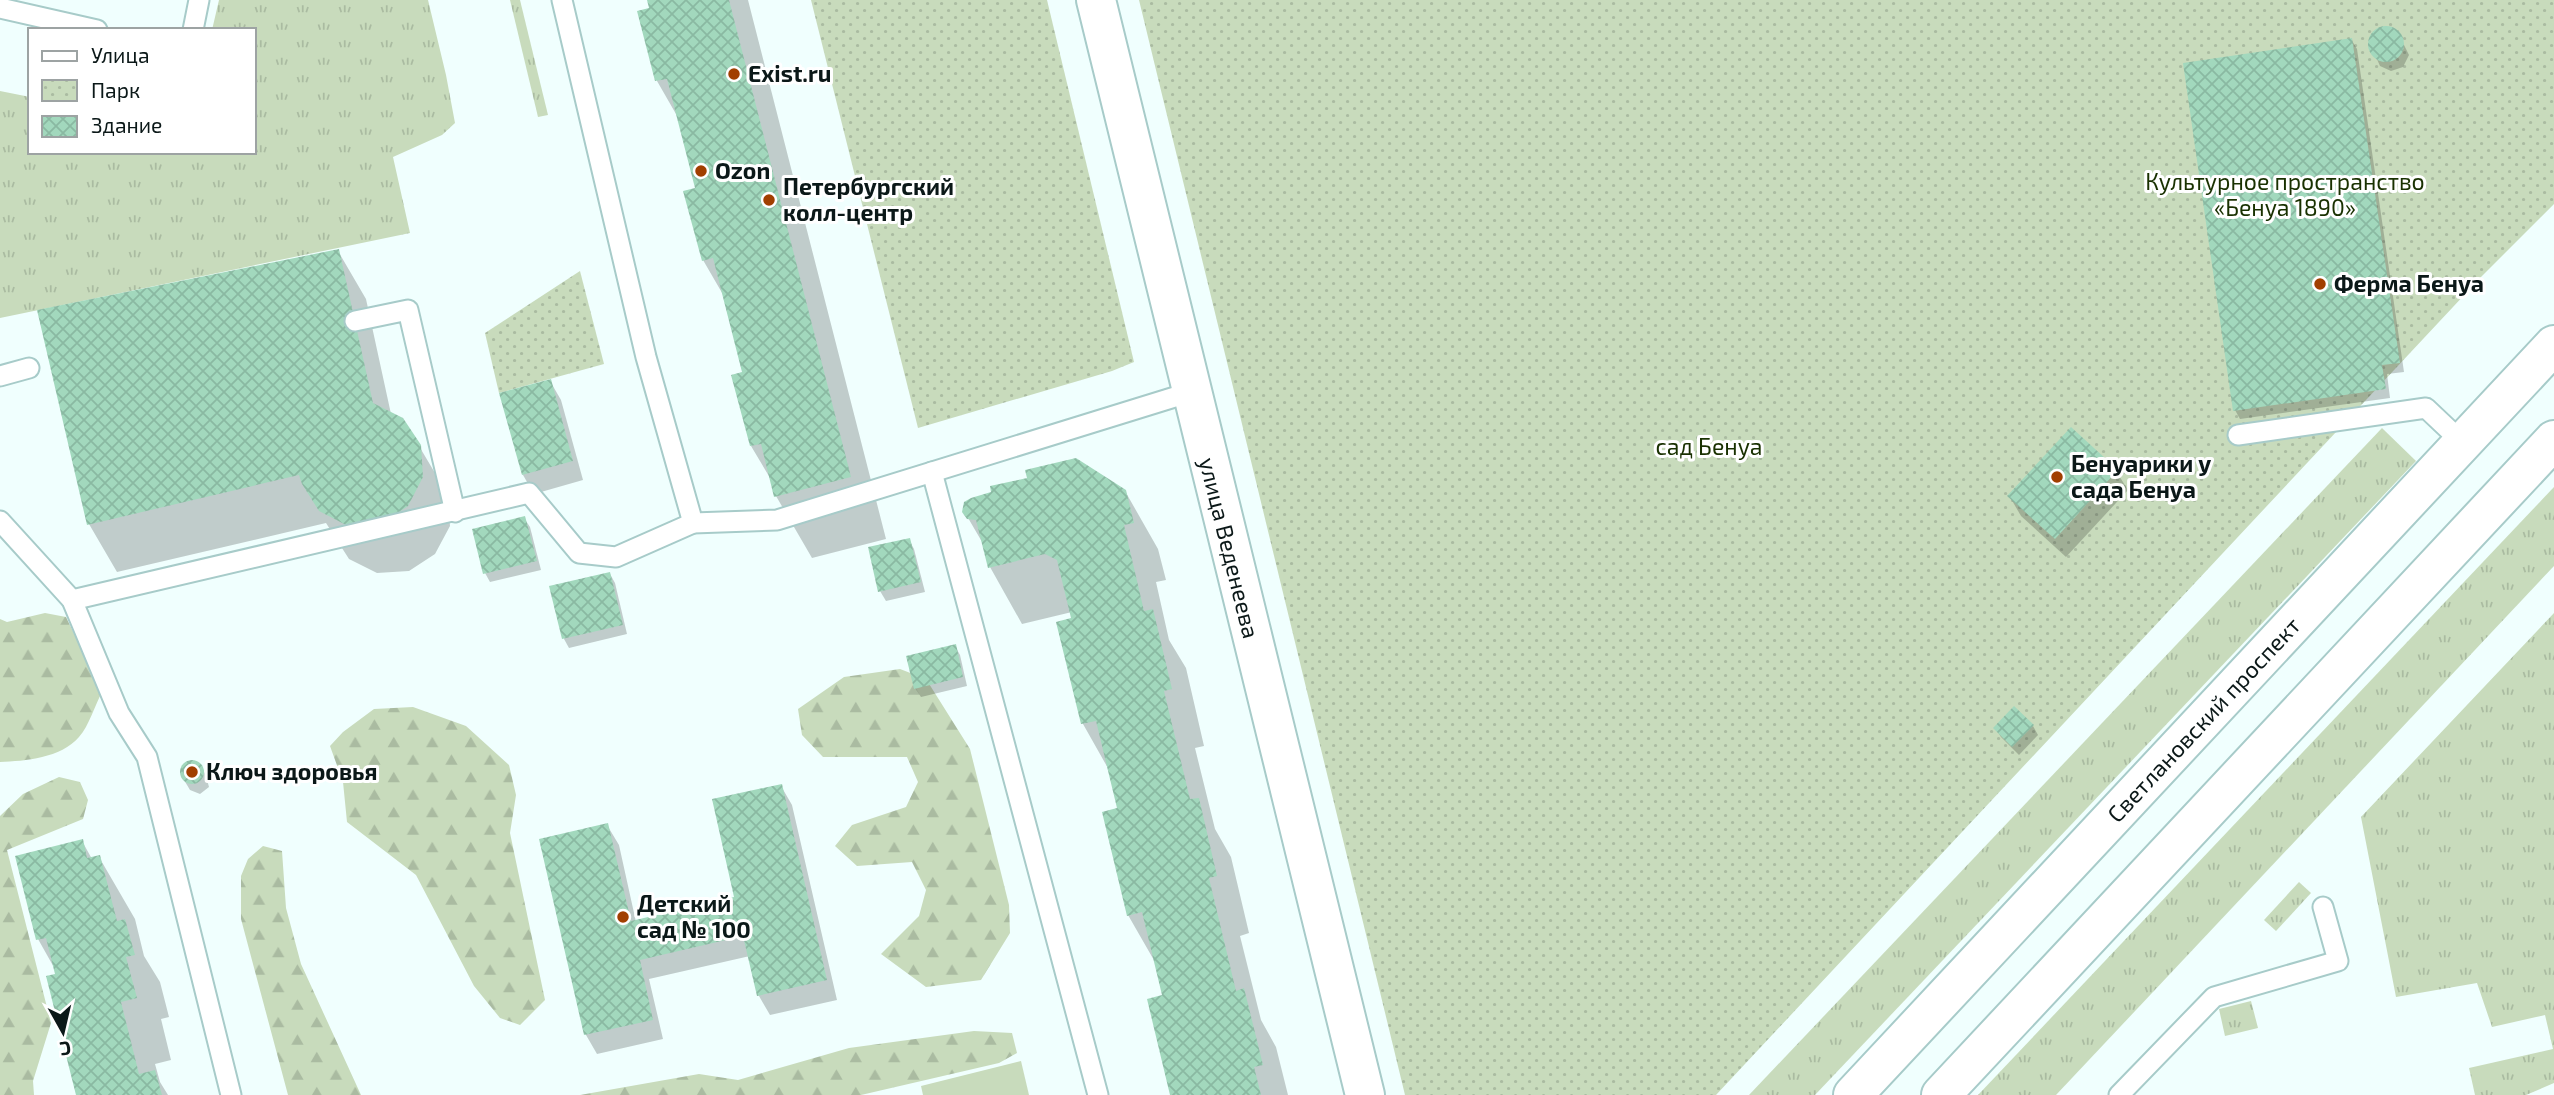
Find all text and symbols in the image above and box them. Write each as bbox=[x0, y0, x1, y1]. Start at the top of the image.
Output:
legend bbox=[28, 28, 256, 154]
text: Улица bbox=[91, 42, 150, 67]
place label: Exist.ru bbox=[748, 59, 831, 87]
marker: Exist.ru bbox=[726, 66, 742, 82]
text: Парк bbox=[91, 77, 140, 102]
text: Здание bbox=[91, 112, 162, 137]
place label: Ozon bbox=[715, 156, 770, 184]
marker: Ozon bbox=[693, 163, 709, 179]
park label: Культурное пространство «Бенуа 1890» bbox=[2145, 167, 2425, 222]
place label: Петербургский колл-центр bbox=[783, 172, 954, 226]
marker: Петербургский колл-центр bbox=[761, 192, 777, 208]
place label: Ферма Бенуа bbox=[2334, 269, 2484, 297]
marker: Ферма Бенуа bbox=[2312, 276, 2328, 292]
park label: сад Бенуа bbox=[1655, 432, 1763, 461]
place label: Бенуарики у сада Бенуа bbox=[2071, 449, 2211, 503]
street label: улица Веденеева bbox=[1193, 454, 1266, 641]
marker: Бенуарики у сада Бенуа bbox=[2049, 469, 2065, 485]
street label: Светлановский проспект bbox=[2101, 611, 2306, 828]
place label: Ключ здоровья bbox=[206, 757, 378, 785]
marker: Ключ здоровья bbox=[184, 764, 200, 780]
place label: Детский сад № 100 bbox=[637, 889, 751, 943]
marker: Детский сад № 100 bbox=[615, 909, 631, 925]
north arrow bbox=[28, 997, 98, 1067]
text: С bbox=[58, 1037, 73, 1061]

